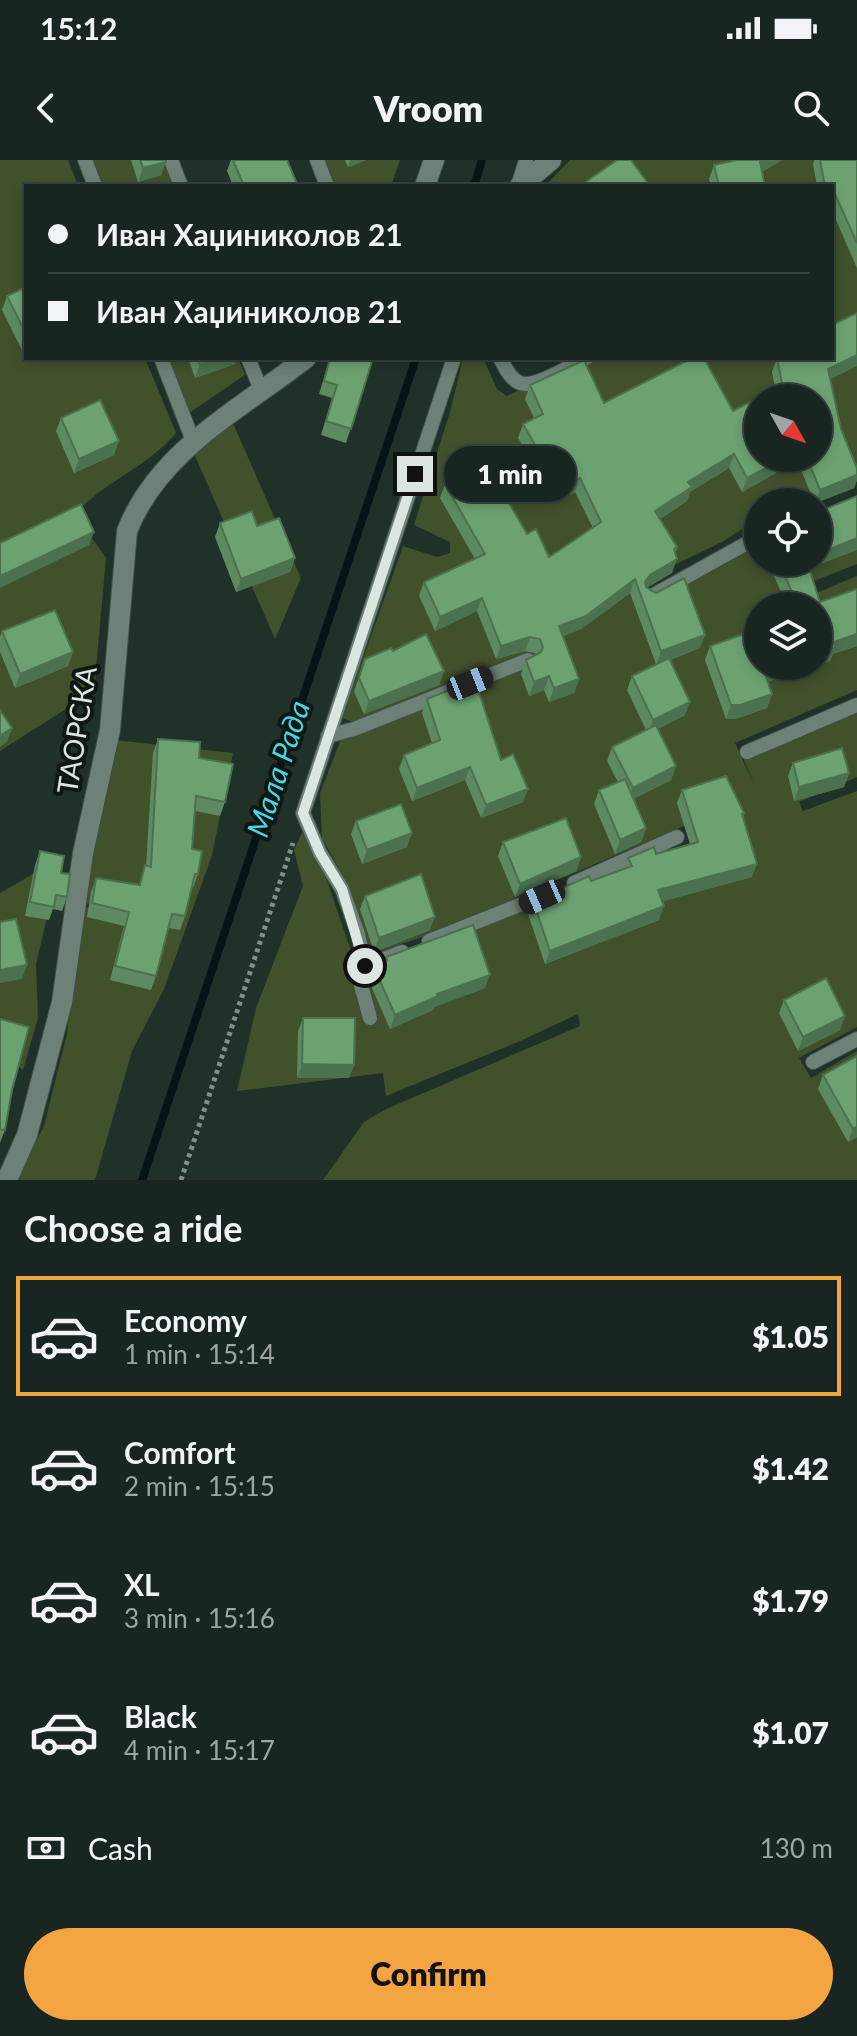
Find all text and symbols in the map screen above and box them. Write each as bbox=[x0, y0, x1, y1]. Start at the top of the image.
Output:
text: 15:12 bbox=[40, 10, 117, 46]
icon: back bbox=[24, 86, 68, 130]
text: Vroom bbox=[374, 86, 483, 130]
icon: search bbox=[789, 86, 833, 130]
text: Иван Хаџиниколов 21 bbox=[96, 216, 403, 252]
text: Иван Хаџиниколов 21 bbox=[96, 293, 403, 329]
north arrow bbox=[744, 384, 832, 472]
map controls bbox=[744, 384, 832, 680]
callout: 1 min bbox=[443, 446, 575, 502]
route end bbox=[397, 456, 433, 492]
text: 1 min bbox=[478, 458, 542, 490]
button: locate bbox=[744, 488, 832, 576]
button: layers bbox=[744, 592, 832, 680]
car bbox=[443, 663, 497, 703]
street label: ТАОРСКА bbox=[49, 664, 103, 796]
water label: Мала Рада bbox=[238, 696, 316, 841]
car bbox=[515, 876, 569, 918]
route start bbox=[347, 948, 383, 984]
text: Choose a ride bbox=[24, 1206, 243, 1250]
icon: car bbox=[28, 1300, 100, 1372]
text: Economy bbox=[124, 1302, 247, 1338]
text: $1.05 bbox=[752, 1318, 829, 1354]
text: 1 min · 15:14 bbox=[124, 1338, 275, 1370]
icon: car bbox=[28, 1432, 100, 1504]
text: Comfort bbox=[124, 1434, 236, 1470]
text: $1.42 bbox=[752, 1450, 829, 1486]
text: 2 min · 15:15 bbox=[124, 1470, 275, 1502]
icon: car bbox=[28, 1564, 100, 1636]
text: XL bbox=[124, 1566, 160, 1602]
text: $1.79 bbox=[752, 1582, 829, 1618]
text: 3 min · 15:16 bbox=[124, 1602, 275, 1634]
icon: car bbox=[28, 1696, 100, 1768]
text: Black bbox=[124, 1698, 197, 1734]
text: $1.07 bbox=[752, 1714, 829, 1750]
text: 4 min · 15:17 bbox=[124, 1734, 275, 1766]
icon: cash bbox=[24, 1826, 68, 1870]
text: Cash bbox=[88, 1830, 153, 1866]
text: 130 m bbox=[760, 1832, 833, 1864]
button: Confirm bbox=[24, 1928, 833, 2020]

